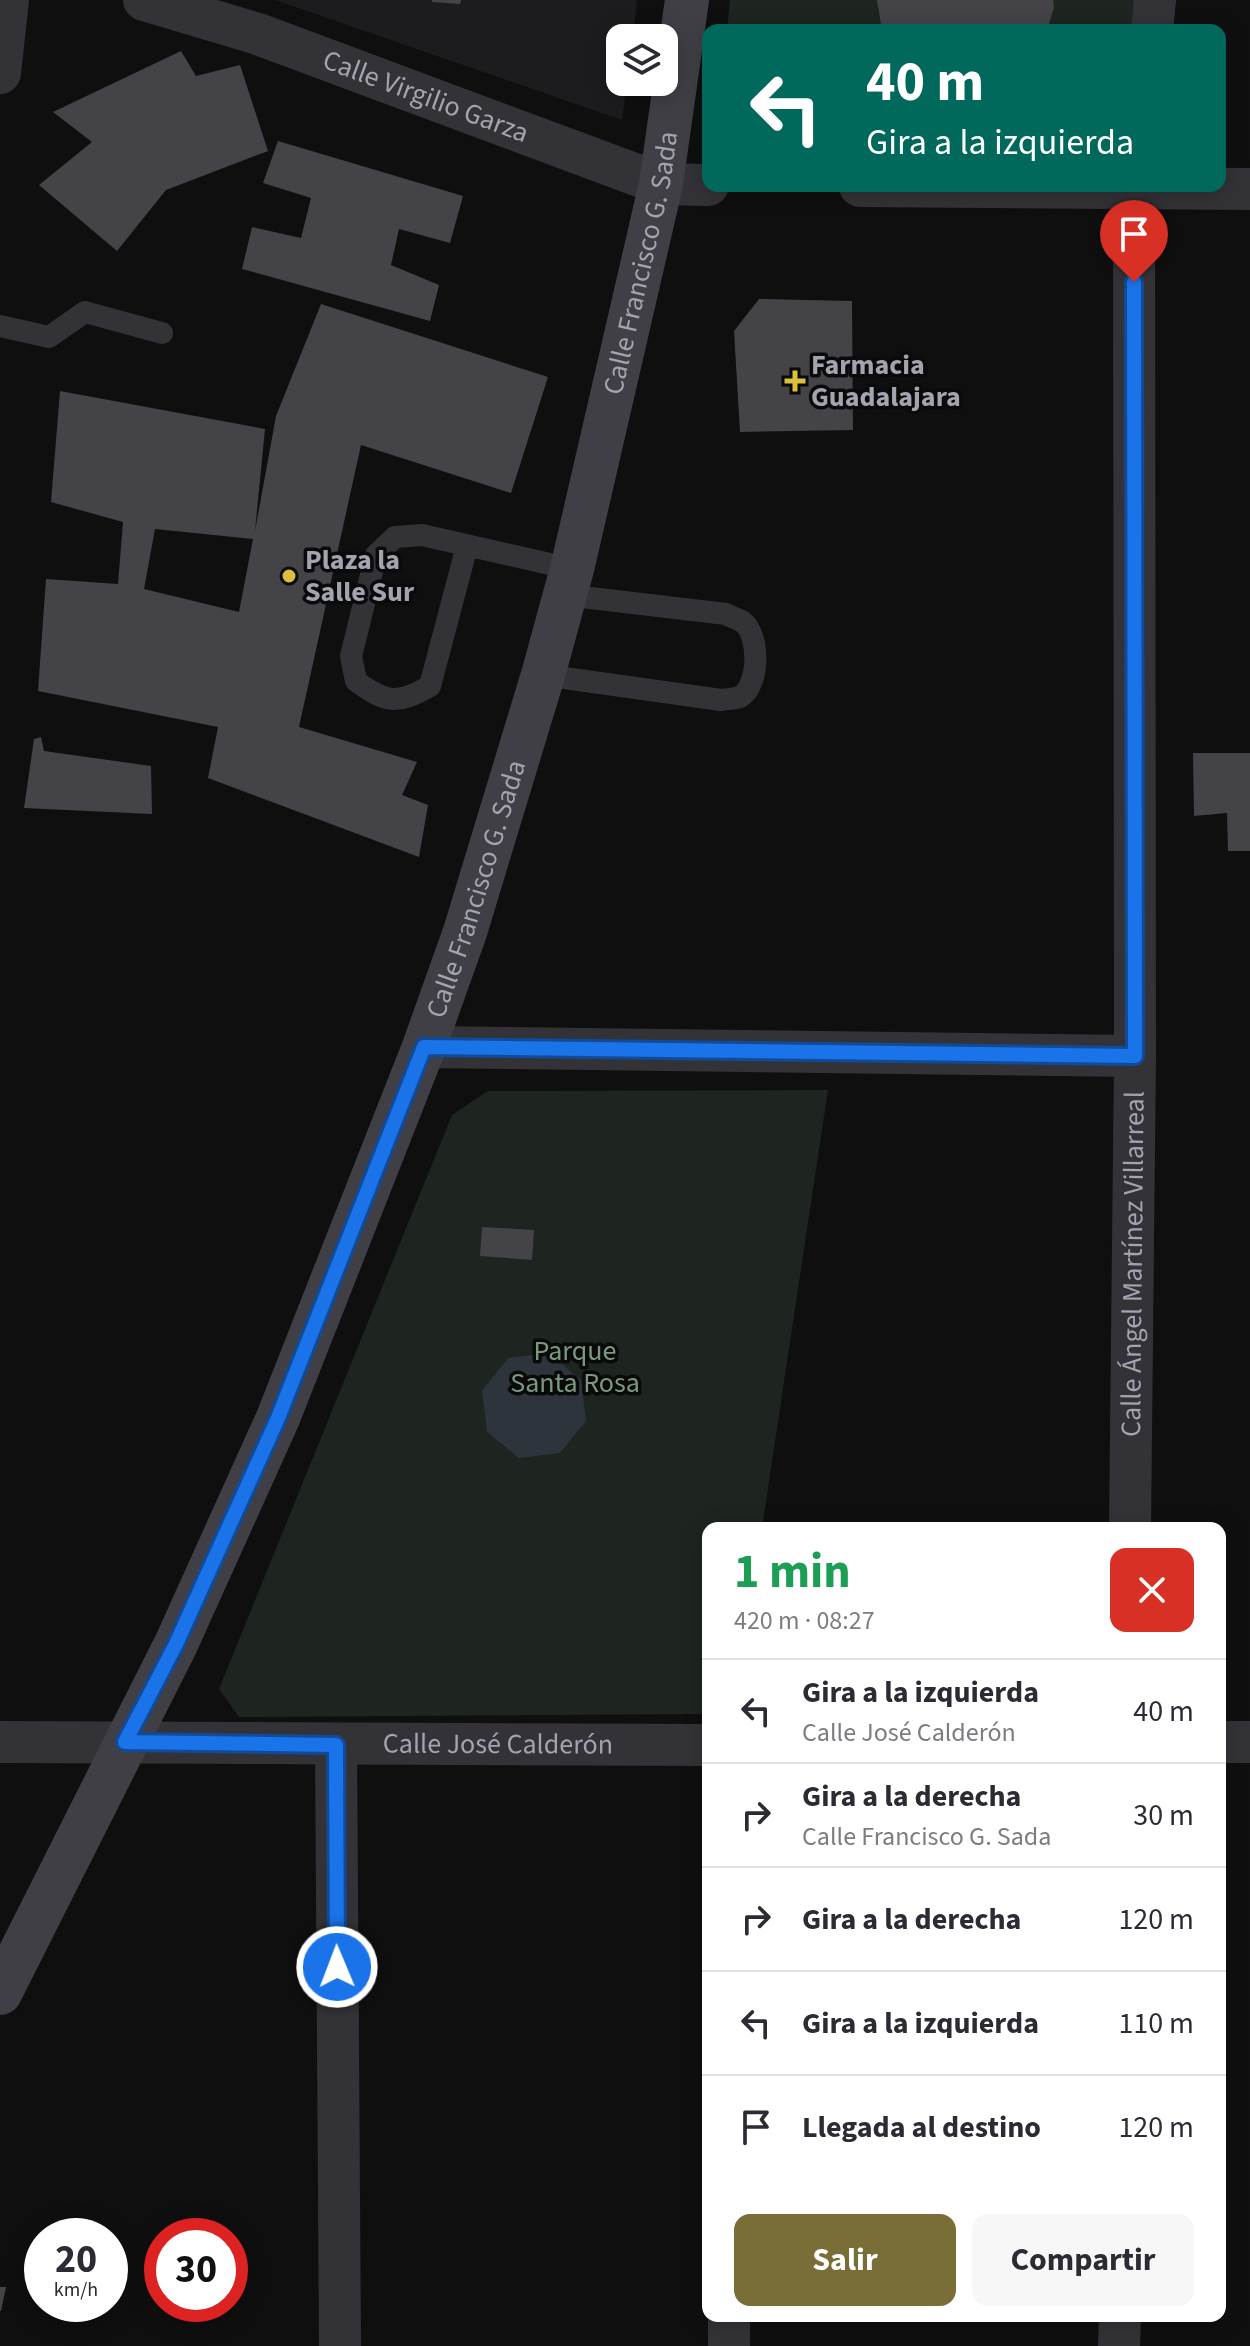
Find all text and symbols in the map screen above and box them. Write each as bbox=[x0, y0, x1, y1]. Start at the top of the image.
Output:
map controls bbox=[606, 24, 678, 96]
button: layers bbox=[606, 24, 678, 96]
street label: Calle Virgilio Garza bbox=[317, 40, 534, 153]
text: 40 m bbox=[866, 43, 984, 122]
icon: left bbox=[734, 56, 838, 160]
text: Gira a la izquierda bbox=[866, 117, 1134, 168]
street label: Calle Francisco G. Sada bbox=[593, 129, 688, 399]
pin bbox=[1100, 200, 1168, 282]
icon: arrive bbox=[1112, 212, 1156, 256]
place label: Farmacia Guadalajara bbox=[811, 345, 961, 417]
marker: Farmacia Guadalajara bbox=[786, 372, 804, 390]
place label: Plaza la Salle Sur bbox=[305, 540, 415, 612]
marker: Plaza la Salle Sur bbox=[280, 567, 298, 585]
street label: Calle Francisco G. Sada bbox=[416, 755, 536, 1023]
street label: Calle Ángel Martínez Villarreal bbox=[1111, 1091, 1155, 1437]
park label: Parque Santa Rosa bbox=[510, 1331, 640, 1403]
text: 1 min bbox=[734, 1538, 851, 1606]
button: close bbox=[1110, 1548, 1194, 1632]
text: 420 m · 08:27 bbox=[734, 1602, 875, 1639]
text: Gira a la izquierda bbox=[802, 1671, 1039, 1714]
icon: left bbox=[734, 1689, 778, 1733]
text: 40 m bbox=[1133, 1690, 1194, 1733]
text: Calle José Calderón bbox=[802, 1714, 1016, 1751]
street label: Calle José Calderón bbox=[383, 1724, 613, 1765]
text: Gira a la derecha bbox=[802, 1775, 1021, 1818]
icon: right bbox=[734, 1793, 778, 1837]
text: 30 m bbox=[1133, 1794, 1194, 1837]
text: Calle Francisco G. Sada bbox=[802, 1818, 1051, 1855]
icon: right bbox=[734, 1897, 778, 1941]
text: Gira a la derecha bbox=[802, 1898, 1021, 1941]
text: 120 m bbox=[1118, 1898, 1194, 1941]
position arrow bbox=[295, 1925, 379, 2009]
icon: left bbox=[734, 2001, 778, 2045]
text: Gira a la izquierda bbox=[802, 2002, 1039, 2045]
text: 110 m bbox=[1118, 2002, 1194, 2045]
icon: arrive bbox=[734, 2105, 778, 2149]
text: Llegada al destino bbox=[802, 2106, 1041, 2149]
text: 120 m bbox=[1118, 2106, 1194, 2149]
button: Salir bbox=[734, 2214, 956, 2306]
button: Compartir bbox=[972, 2214, 1194, 2306]
speed limit sign: 30 bbox=[144, 2218, 248, 2322]
text: 20 bbox=[55, 2231, 97, 2288]
text: km/h bbox=[54, 2276, 98, 2304]

